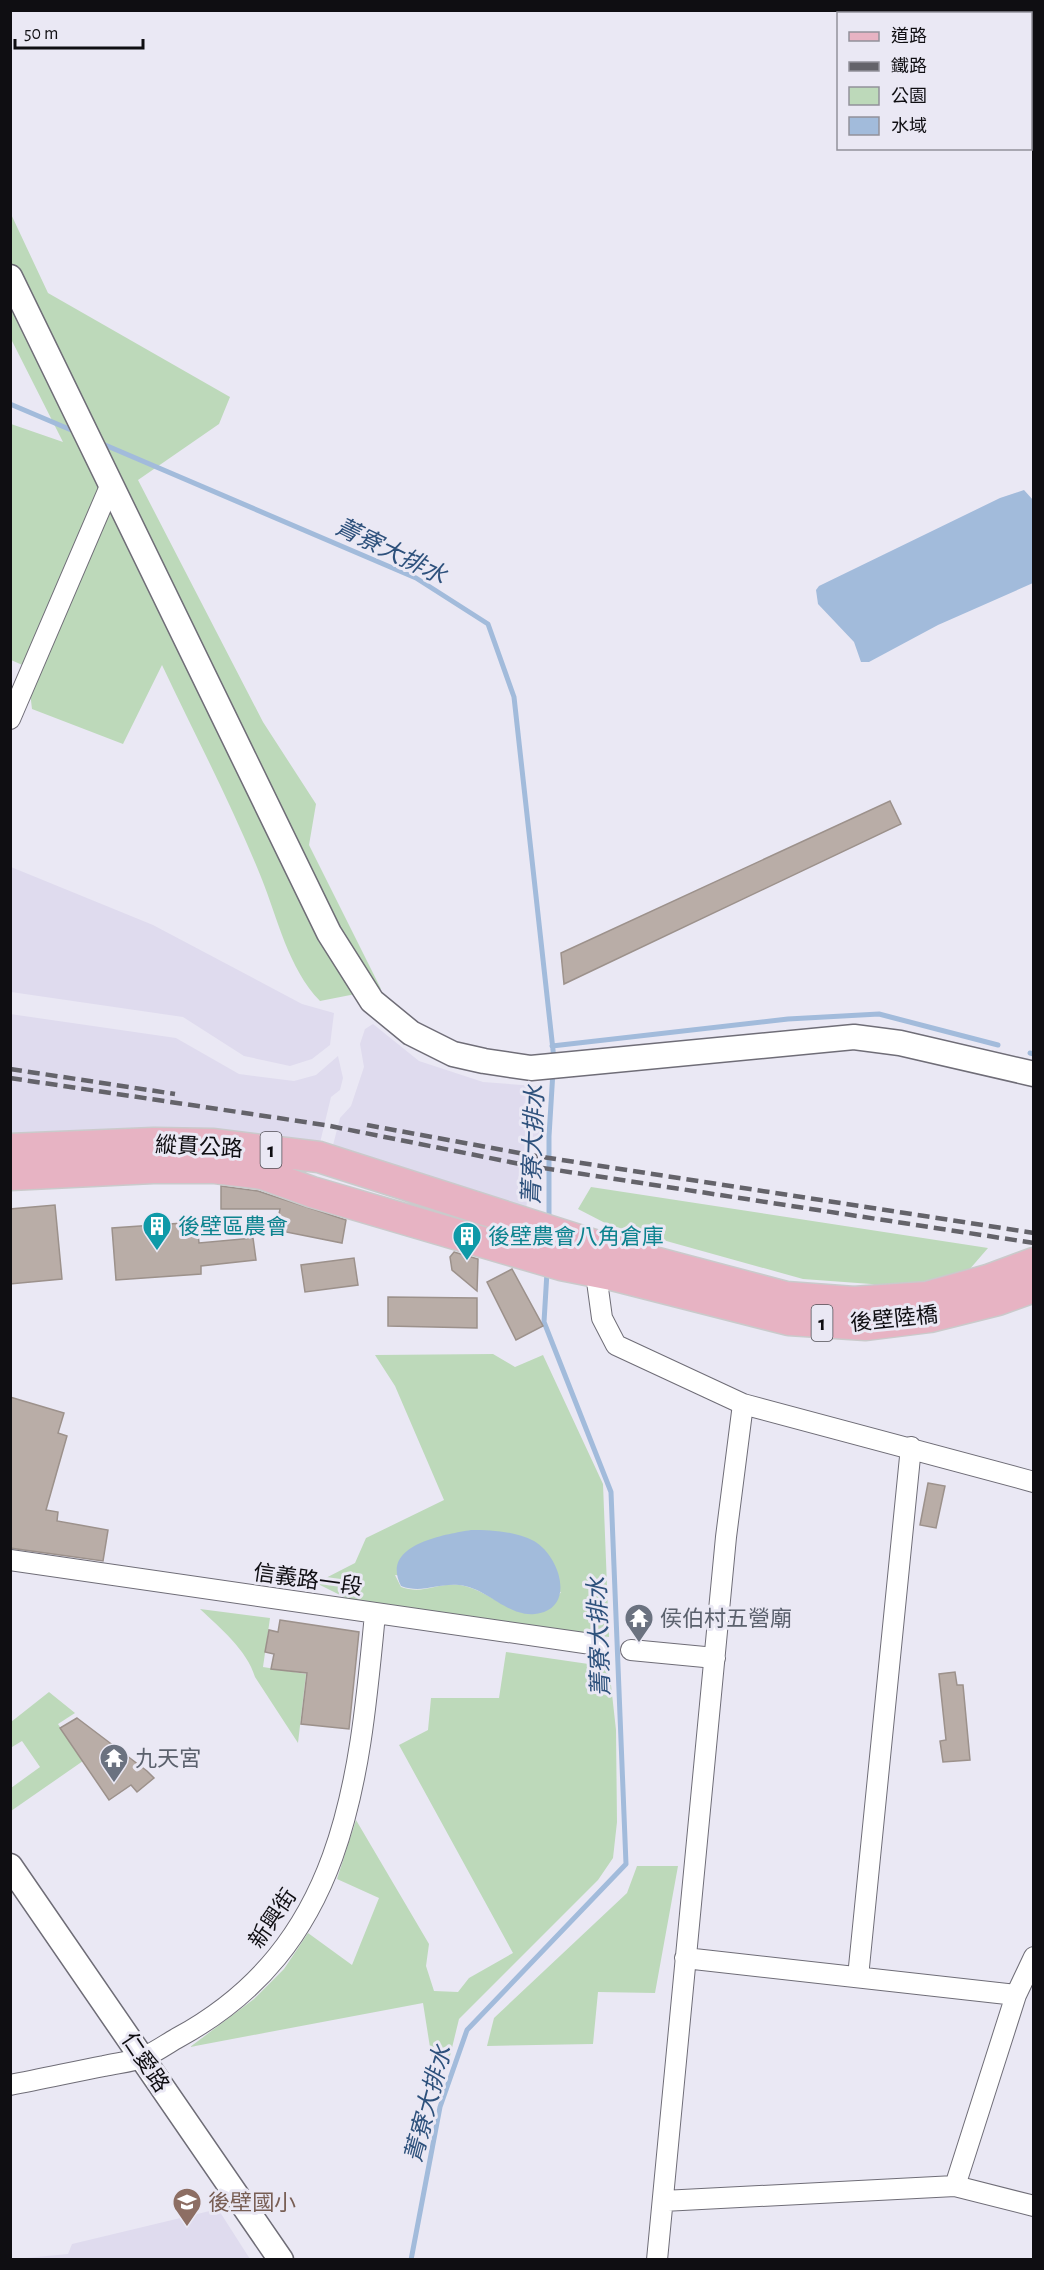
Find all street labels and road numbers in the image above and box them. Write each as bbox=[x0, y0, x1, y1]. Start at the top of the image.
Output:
road number: 1 bbox=[260, 1132, 282, 1168]
street label: 縱貫公路 bbox=[154, 1133, 244, 1160]
street label: 後壁陸橋 bbox=[849, 1302, 939, 1335]
road number: 1 bbox=[812, 1305, 832, 1341]
street label: 信義路一段 bbox=[252, 1560, 364, 1599]
street label: 新興街 bbox=[244, 1884, 300, 1952]
street label: 仁愛路 bbox=[118, 2028, 174, 2096]

